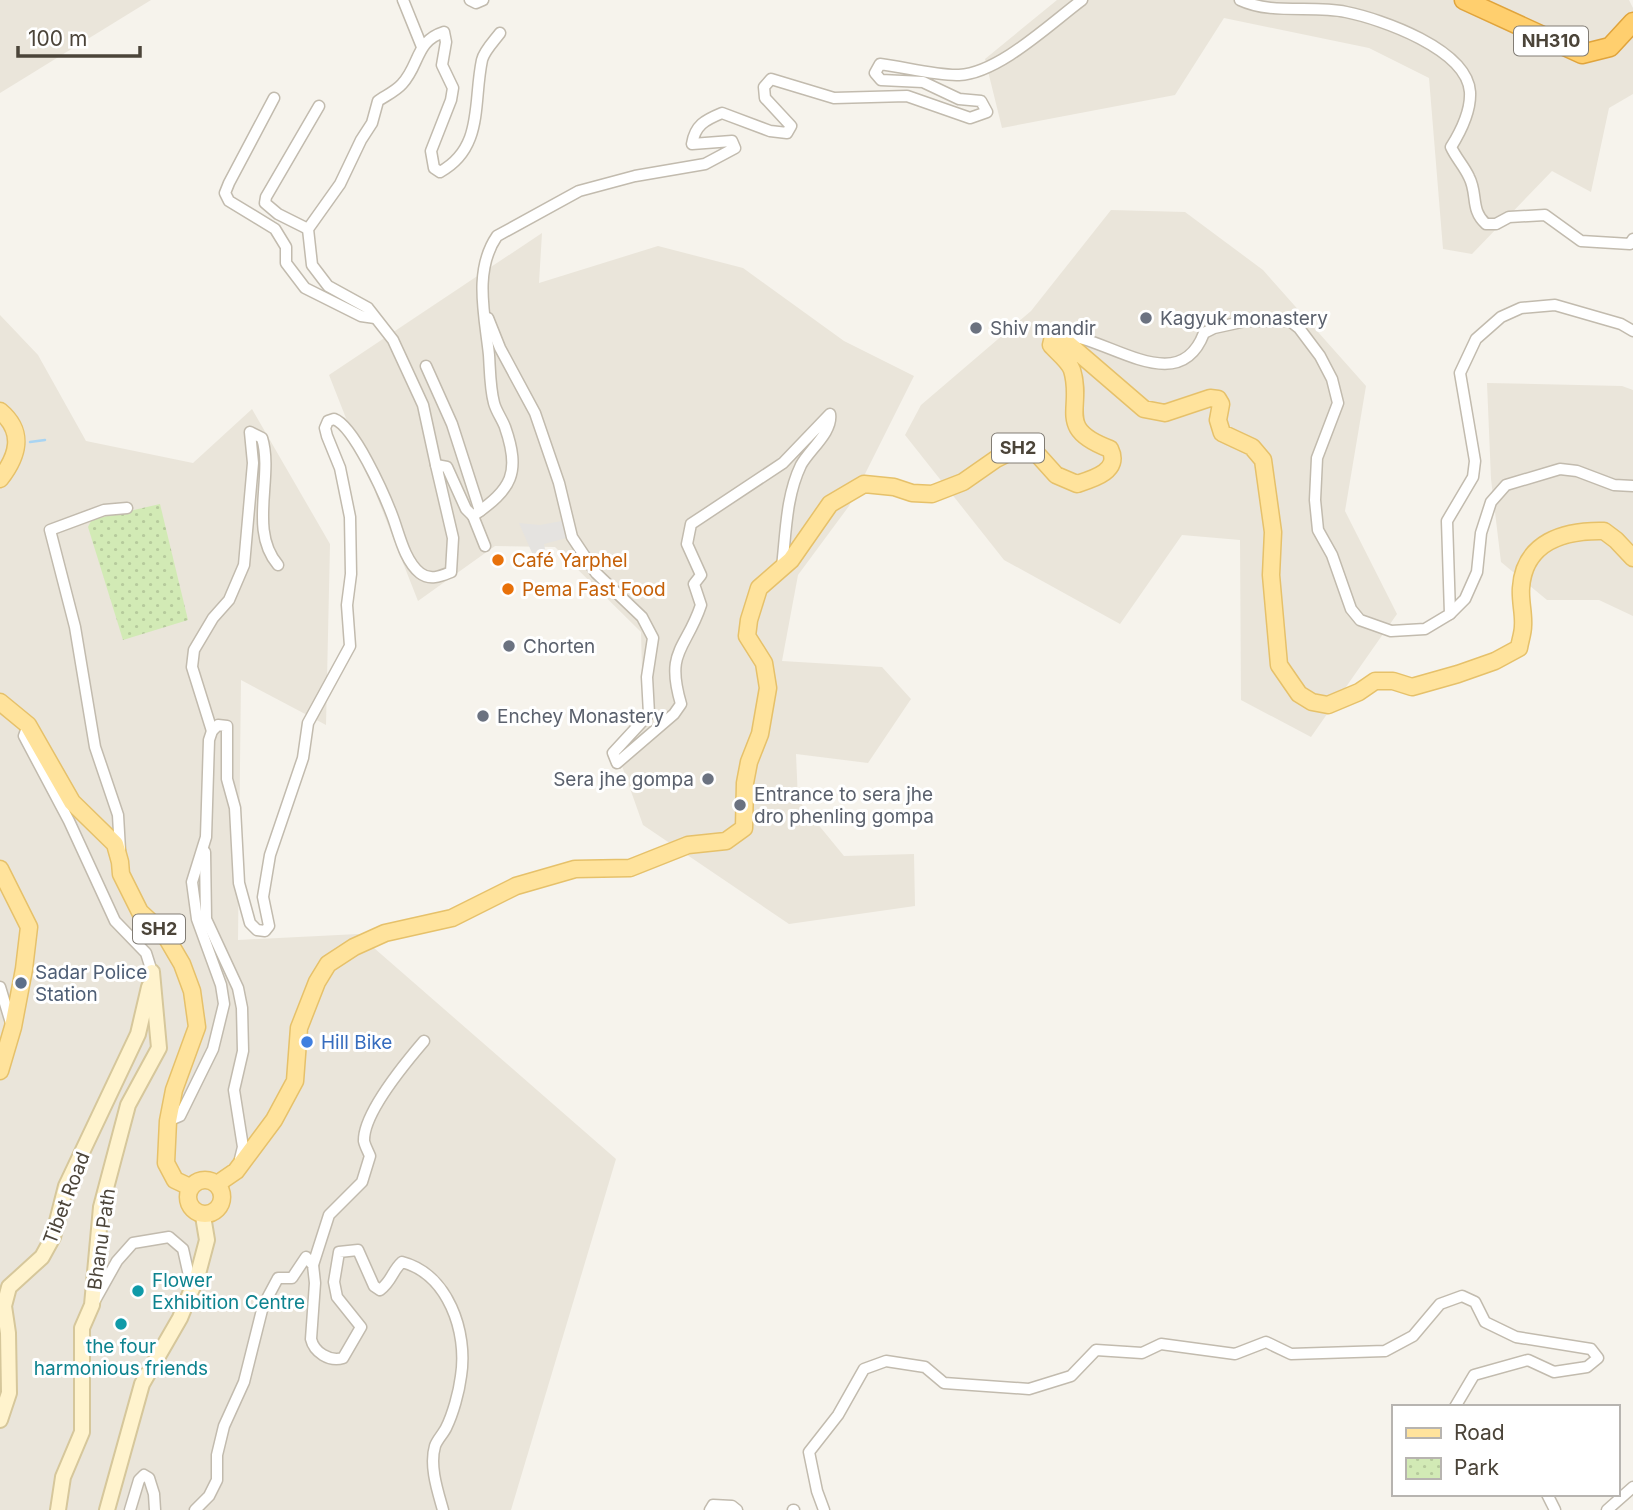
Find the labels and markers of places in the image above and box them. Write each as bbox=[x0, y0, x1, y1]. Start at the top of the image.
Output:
place label: Kagyuk monastery bbox=[1160, 307, 1328, 330]
marker: Kagyuk monastery bbox=[1138, 310, 1154, 326]
place label: Shiv mandir bbox=[990, 317, 1096, 340]
marker: Shiv mandir bbox=[968, 320, 984, 336]
place label: Café Yarphel bbox=[512, 549, 628, 572]
marker: Café Yarphel bbox=[490, 552, 506, 568]
place label: Pema Fast Food bbox=[522, 578, 666, 601]
marker: Pema Fast Food bbox=[500, 581, 516, 597]
place label: Chorten bbox=[523, 635, 595, 658]
marker: Chorten bbox=[501, 638, 517, 654]
place label: Enchey Monastery bbox=[497, 705, 664, 728]
marker: Enchey Monastery bbox=[475, 708, 491, 724]
place label: Sera jhe gompa bbox=[553, 768, 694, 791]
marker: Sera jhe gompa bbox=[700, 771, 716, 787]
place label: Entrance to sera jhe dro phenling gompa bbox=[754, 783, 934, 828]
marker: Entrance to sera jhe dro phenling gompa bbox=[732, 797, 748, 813]
place label: Sadar Police Station bbox=[35, 961, 147, 1006]
marker: Sadar Police Station bbox=[13, 975, 29, 991]
place label: Hill Bike bbox=[321, 1031, 392, 1054]
marker: Hill Bike bbox=[299, 1034, 315, 1050]
place label: Flower Exhibition Centre bbox=[152, 1269, 305, 1314]
marker: Flower Exhibition Centre bbox=[130, 1283, 146, 1299]
marker: the four harmonious friends bbox=[113, 1316, 129, 1332]
place label: the four harmonious friends bbox=[34, 1335, 208, 1380]

